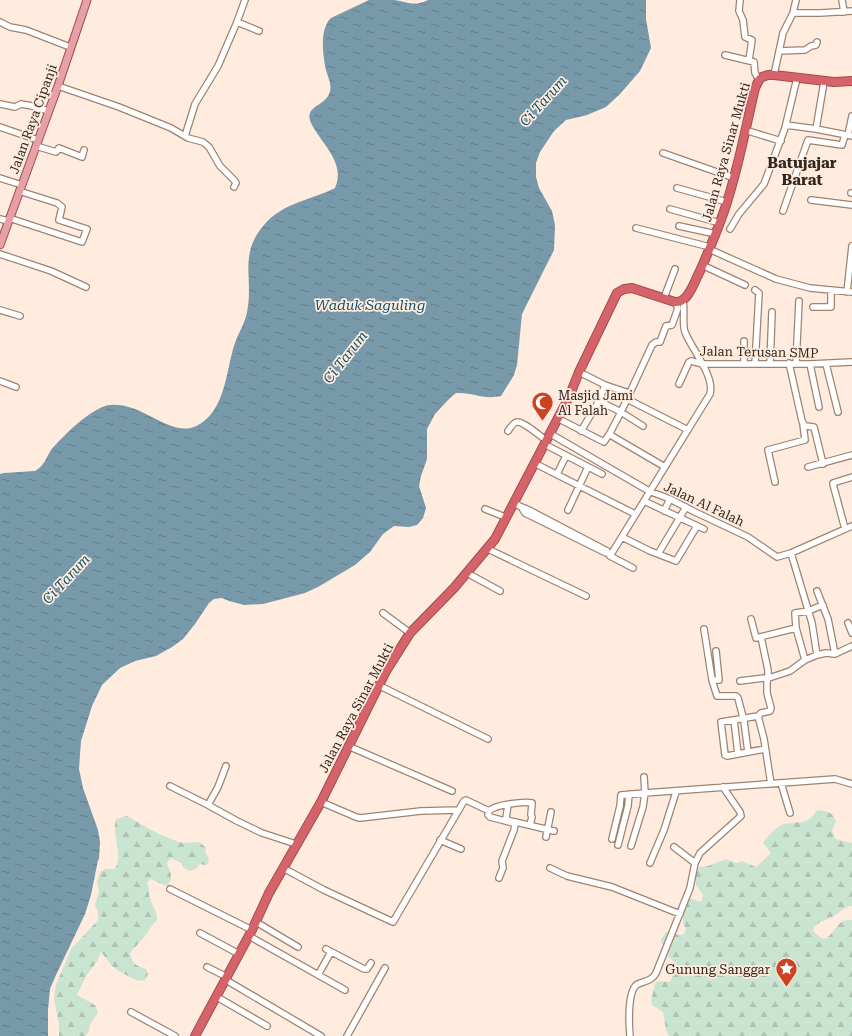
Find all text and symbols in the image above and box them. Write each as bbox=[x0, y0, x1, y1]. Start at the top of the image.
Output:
street label: Jalan Raya Cipanji bbox=[6, 62, 60, 176]
water label: Ci Tarum bbox=[516, 73, 570, 129]
street label: Jalan Raya Sinar Mukti bbox=[699, 81, 753, 223]
district label: Batujajar Barat bbox=[767, 154, 837, 189]
water label: Waduk Saguling bbox=[315, 297, 425, 313]
water label: Ci Tarum bbox=[320, 328, 370, 386]
street label: Jalan Terusan SMP bbox=[699, 343, 819, 361]
place label: Masjid Jami Al Falah bbox=[558, 388, 633, 418]
mosque icon: Masjid Jami Al Falah bbox=[529, 389, 555, 422]
street label: Jalan Al Falah bbox=[661, 479, 747, 529]
water label: Ci Tarum bbox=[39, 551, 93, 607]
street label: Jalan Raya Sinar Mukti bbox=[316, 641, 396, 775]
place icon: Gunung Sanggar bbox=[773, 956, 799, 989]
place label: Gunung Sanggar bbox=[665, 962, 771, 977]

